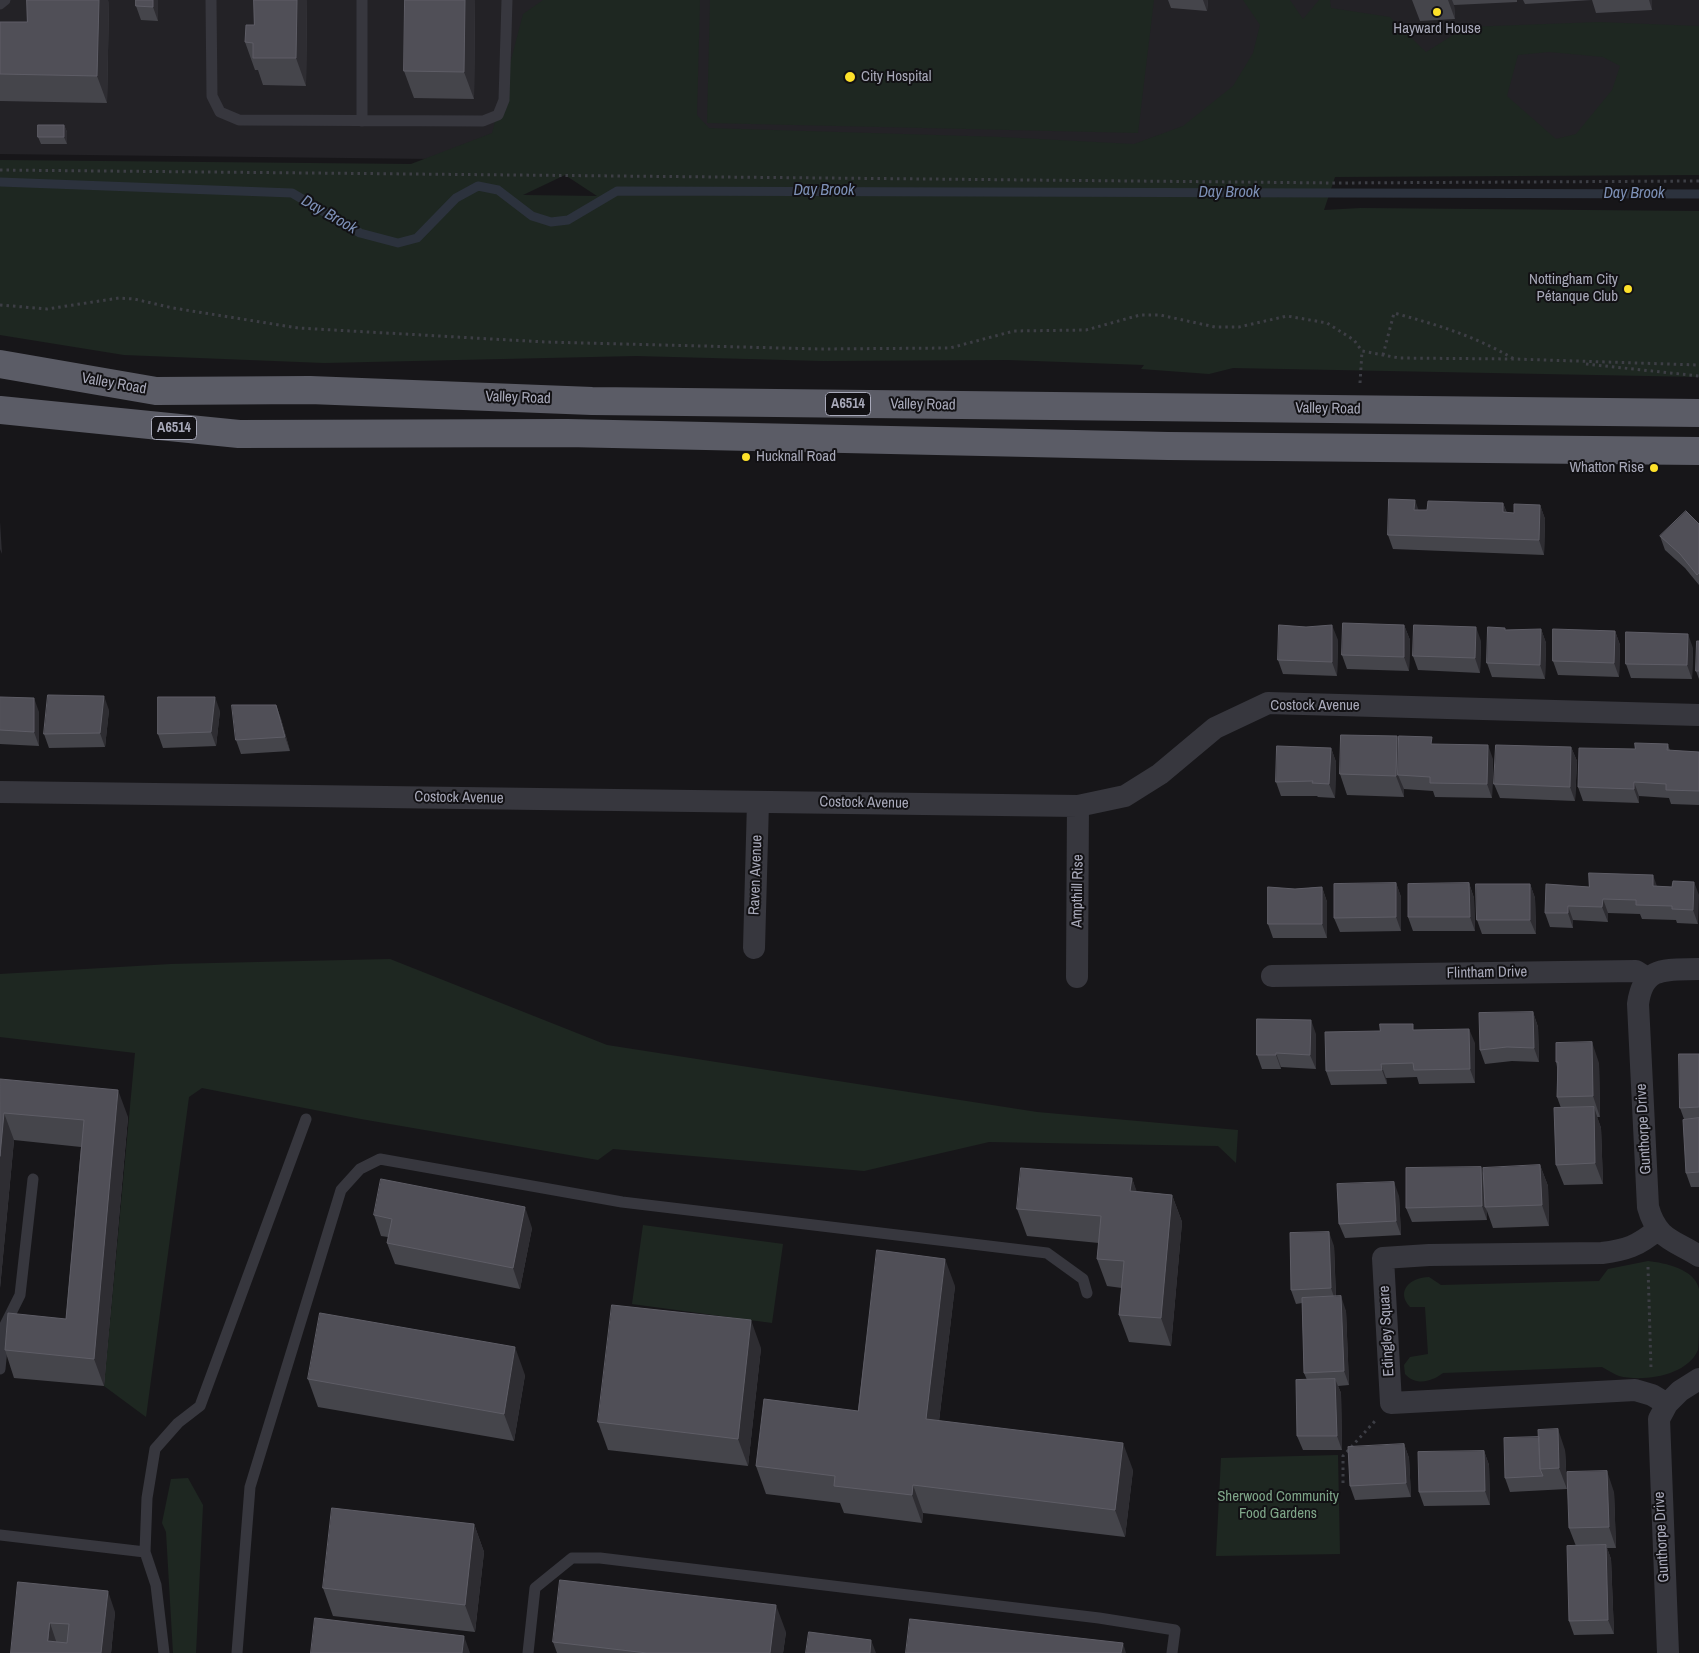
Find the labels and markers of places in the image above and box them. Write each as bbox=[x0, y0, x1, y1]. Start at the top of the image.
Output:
marker: Hayward House bbox=[1431, 6, 1443, 18]
place label: Hayward House bbox=[1393, 20, 1481, 38]
place label: City Hospital bbox=[861, 68, 931, 86]
marker: City Hospital bbox=[843, 70, 857, 84]
place label: Nottingham City Pétanque Club bbox=[1529, 271, 1618, 306]
marker: Nottingham City Pétanque Club bbox=[1622, 283, 1634, 295]
place label: Hucknall Road bbox=[756, 448, 836, 466]
marker: Hucknall Road bbox=[740, 451, 752, 463]
place label: Whatton Rise bbox=[1569, 459, 1644, 477]
marker: Whatton Rise bbox=[1648, 462, 1660, 474]

